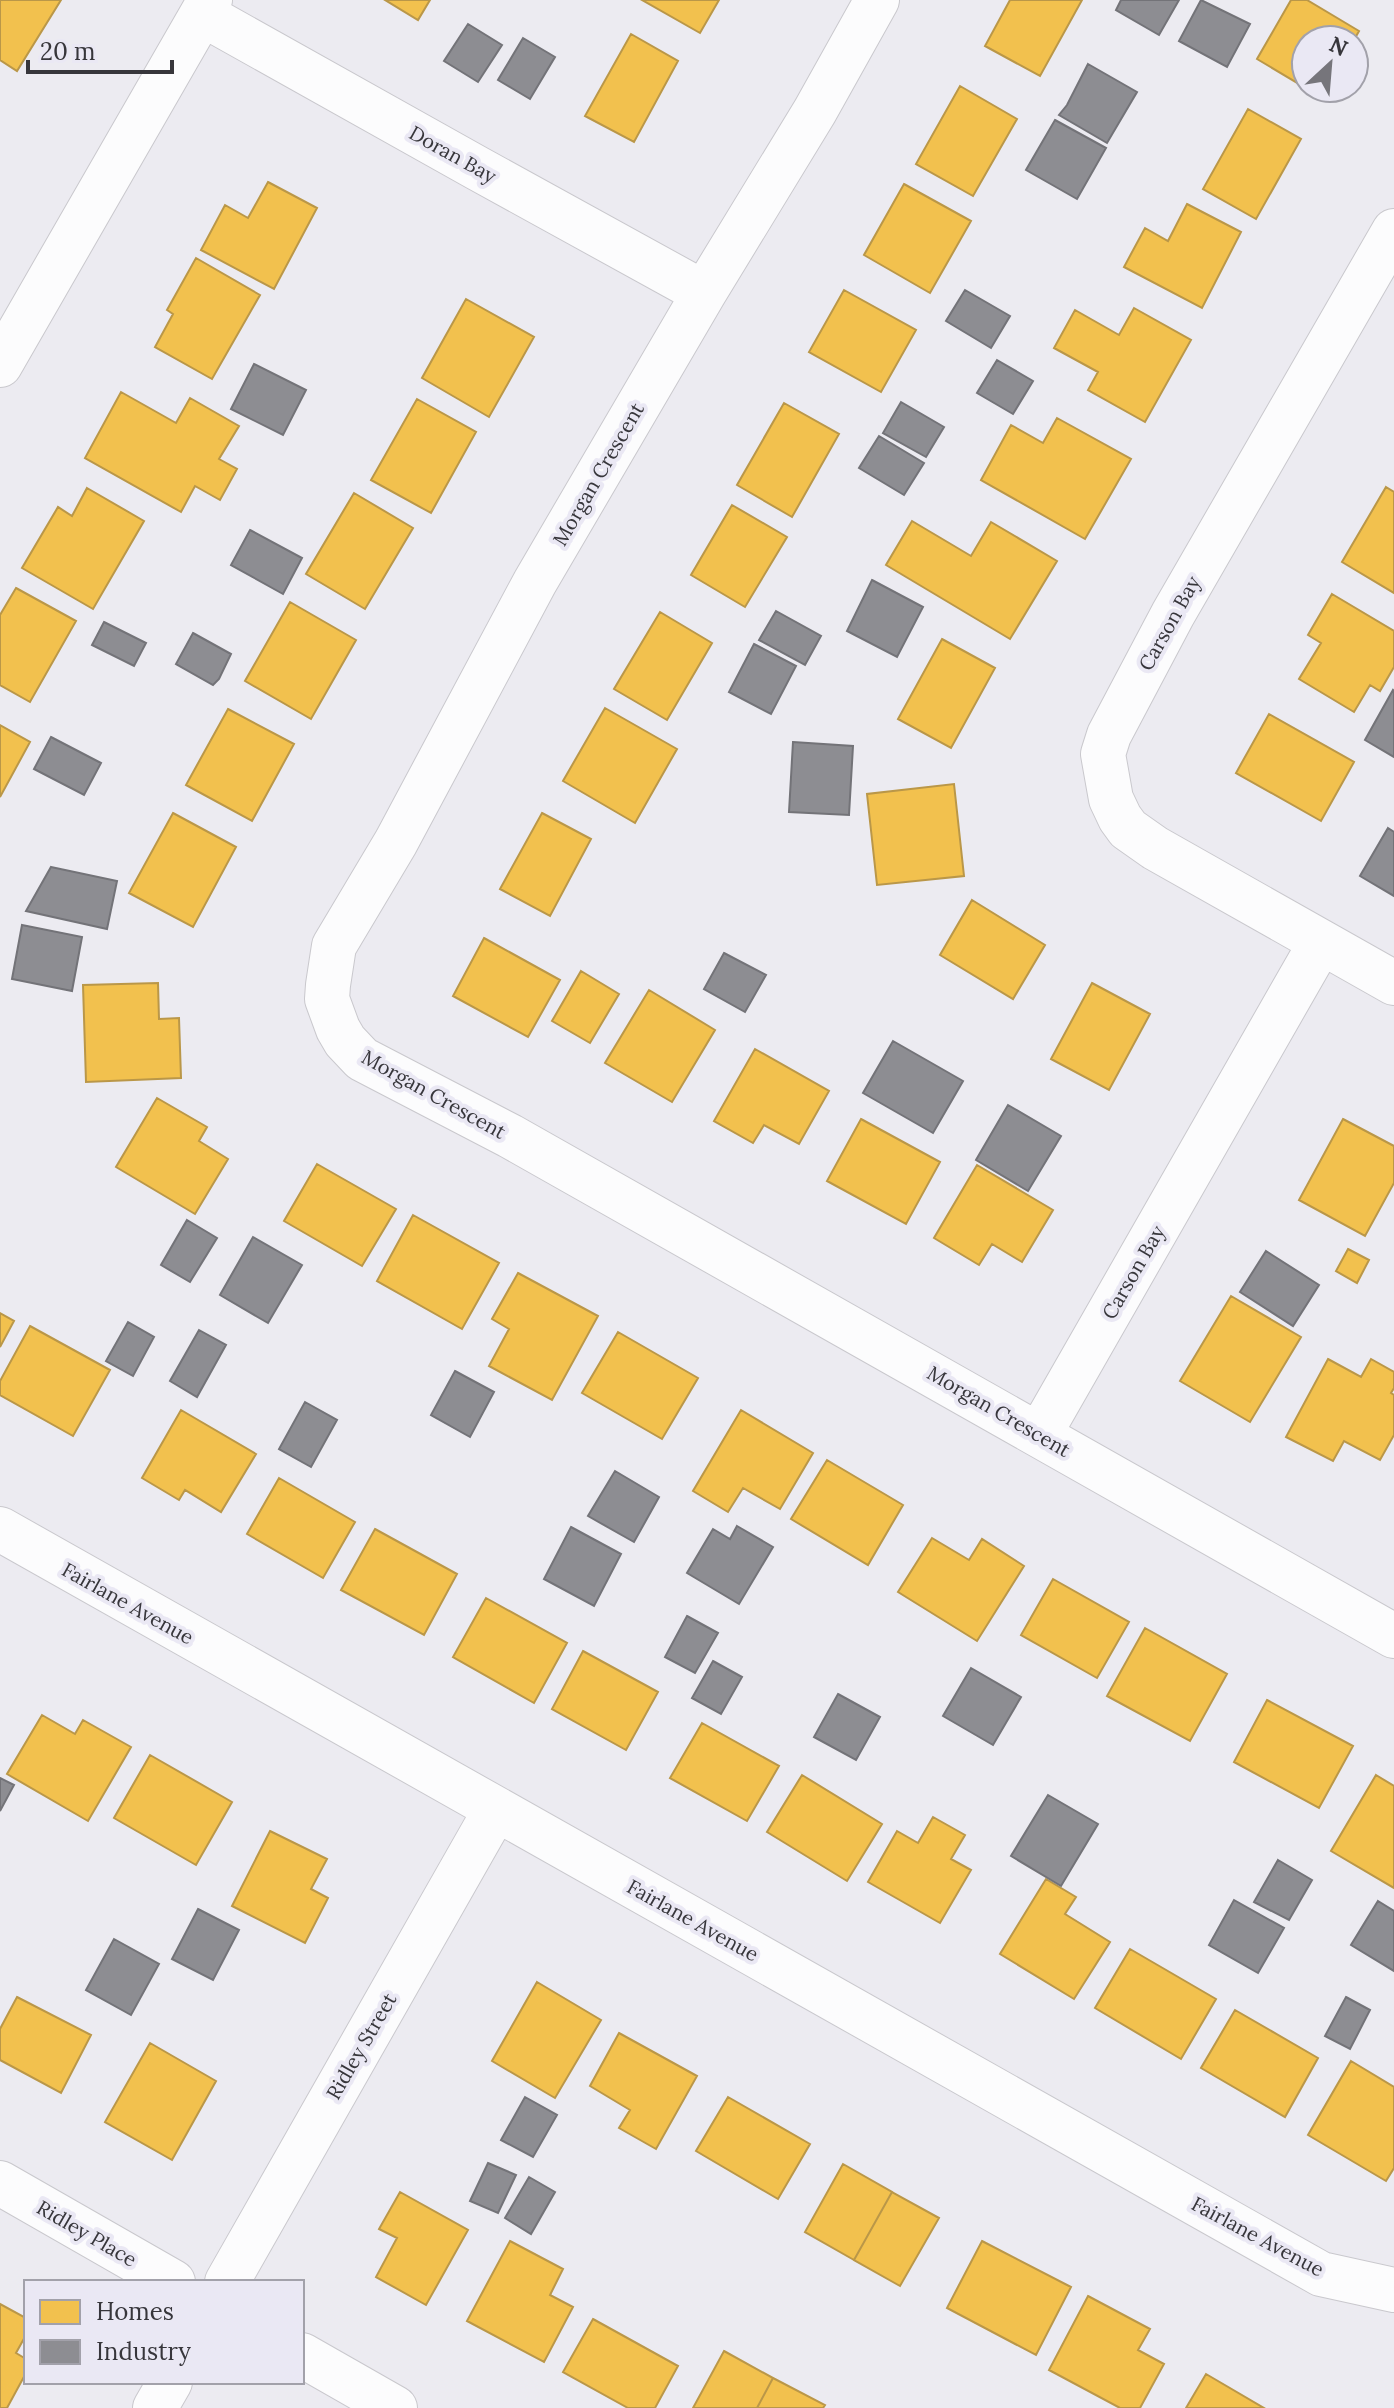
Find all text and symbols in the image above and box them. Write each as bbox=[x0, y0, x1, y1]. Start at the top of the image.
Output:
scale bar bbox=[28, 24, 172, 74]
north arrow bbox=[1290, 24, 1370, 104]
text: N bbox=[1325, 30, 1353, 62]
text: 20 m bbox=[40, 36, 96, 67]
street label: Doran Bay bbox=[405, 120, 501, 188]
street label: Morgan Crescent bbox=[547, 398, 649, 550]
street label: Carson Bay bbox=[1133, 571, 1205, 675]
street label: Morgan Crescent bbox=[358, 1044, 511, 1144]
street label: Carson Bay bbox=[1096, 1220, 1170, 1323]
street label: Morgan Crescent bbox=[923, 1360, 1075, 1462]
street label: Fairlane Avenue bbox=[58, 1557, 198, 1650]
street label: Fairlane Avenue bbox=[623, 1874, 763, 1967]
street label: Ridley Street bbox=[320, 1988, 402, 2104]
street label: Fairlane Avenue bbox=[1187, 2191, 1329, 2282]
street label: Ridley Place bbox=[33, 2194, 142, 2272]
legend bbox=[24, 2280, 304, 2384]
text: Homes bbox=[96, 2296, 174, 2327]
text: Industry bbox=[96, 2336, 191, 2367]

